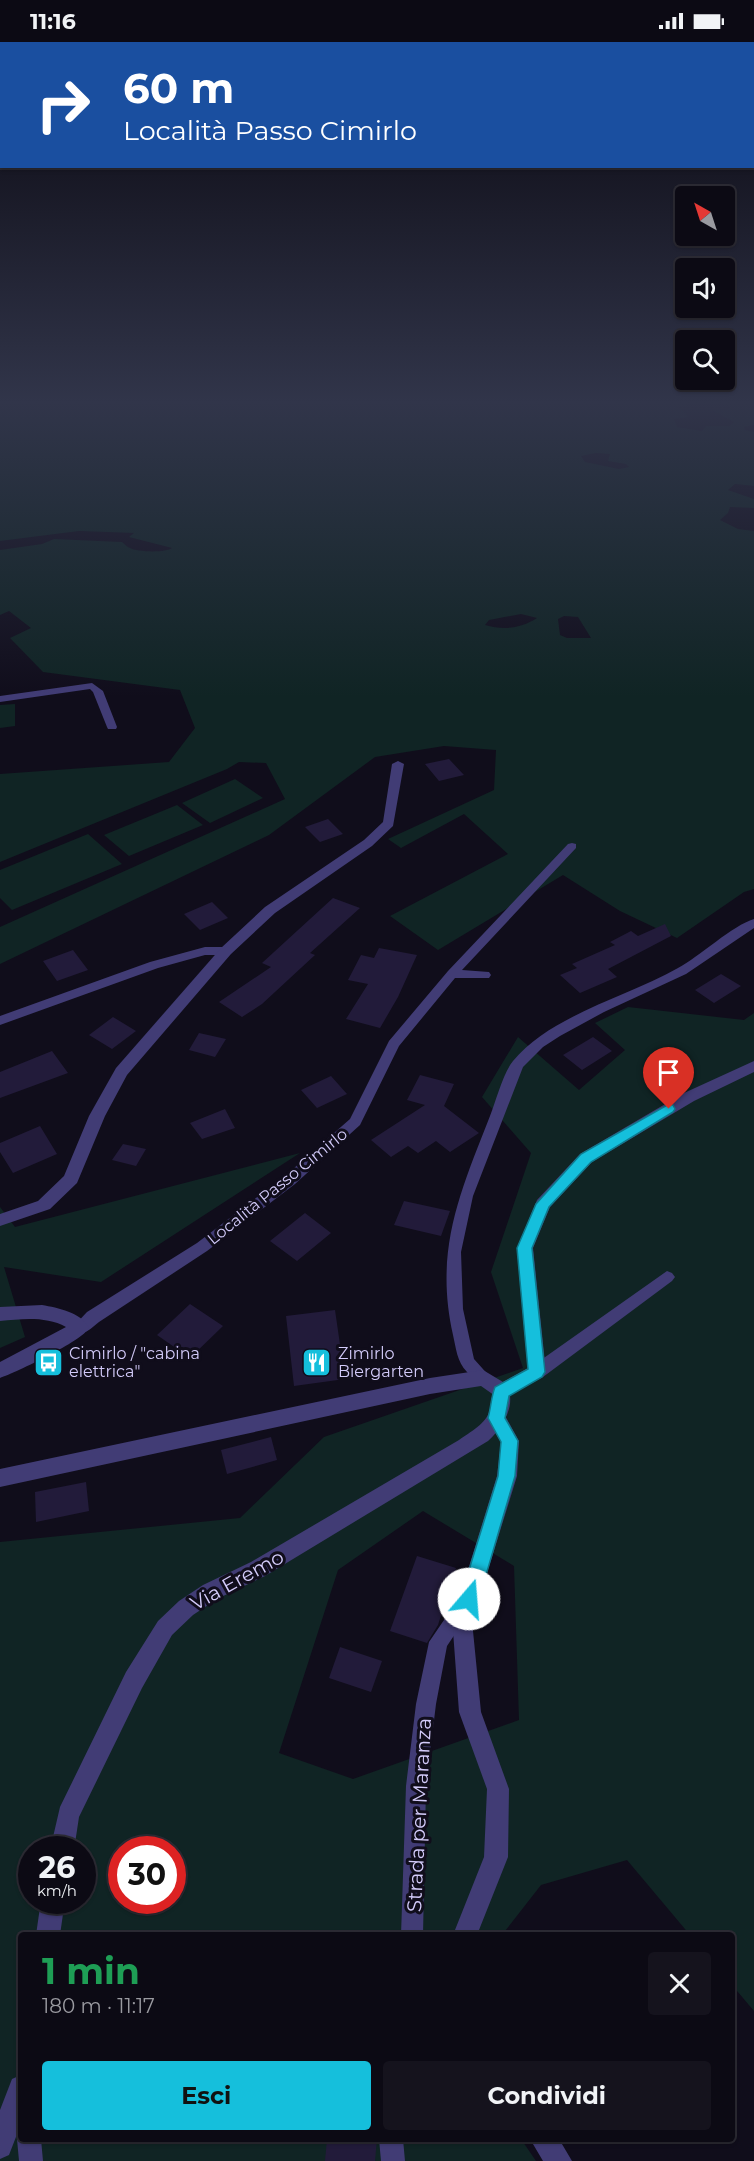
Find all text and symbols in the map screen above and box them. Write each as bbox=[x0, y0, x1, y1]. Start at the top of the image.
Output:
text: 11:16 bbox=[30, 8, 76, 35]
text: 60 m bbox=[123, 62, 234, 114]
icon: right bbox=[24, 66, 102, 144]
text: Località Passo Cimirlo bbox=[123, 114, 417, 147]
north arrow bbox=[675, 186, 735, 246]
map controls bbox=[675, 186, 735, 390]
button: sound bbox=[675, 258, 735, 318]
button: search bbox=[675, 330, 735, 390]
pin bbox=[643, 1047, 694, 1109]
icon: arrive bbox=[652, 1056, 685, 1089]
street label: Località Passo Cimirlo bbox=[204, 1124, 351, 1249]
place label: Cimirlo / "cabina elettrica" bbox=[69, 1344, 200, 1381]
place label: Zimirlo Biergarten bbox=[338, 1344, 424, 1381]
bus stop icon: Cimirlo / "cabina elettrica" bbox=[32, 1346, 64, 1378]
restaurant icon: Zimirlo Biergarten bbox=[301, 1346, 333, 1378]
street label: Via Eremo bbox=[186, 1545, 288, 1615]
position arrow bbox=[437, 1567, 501, 1631]
street label: Strada per Maranza bbox=[402, 1717, 436, 1913]
speed limit sign: 30 bbox=[108, 1836, 186, 1914]
text: 26 bbox=[39, 1849, 75, 1886]
text: km/h bbox=[37, 1881, 77, 1900]
text: 1 min bbox=[42, 1949, 140, 1993]
button: close bbox=[648, 1952, 711, 2015]
text: 180 m · 11:17 bbox=[42, 1994, 155, 2018]
button: Esci bbox=[42, 2061, 371, 2130]
button: Condividi bbox=[383, 2061, 711, 2130]

